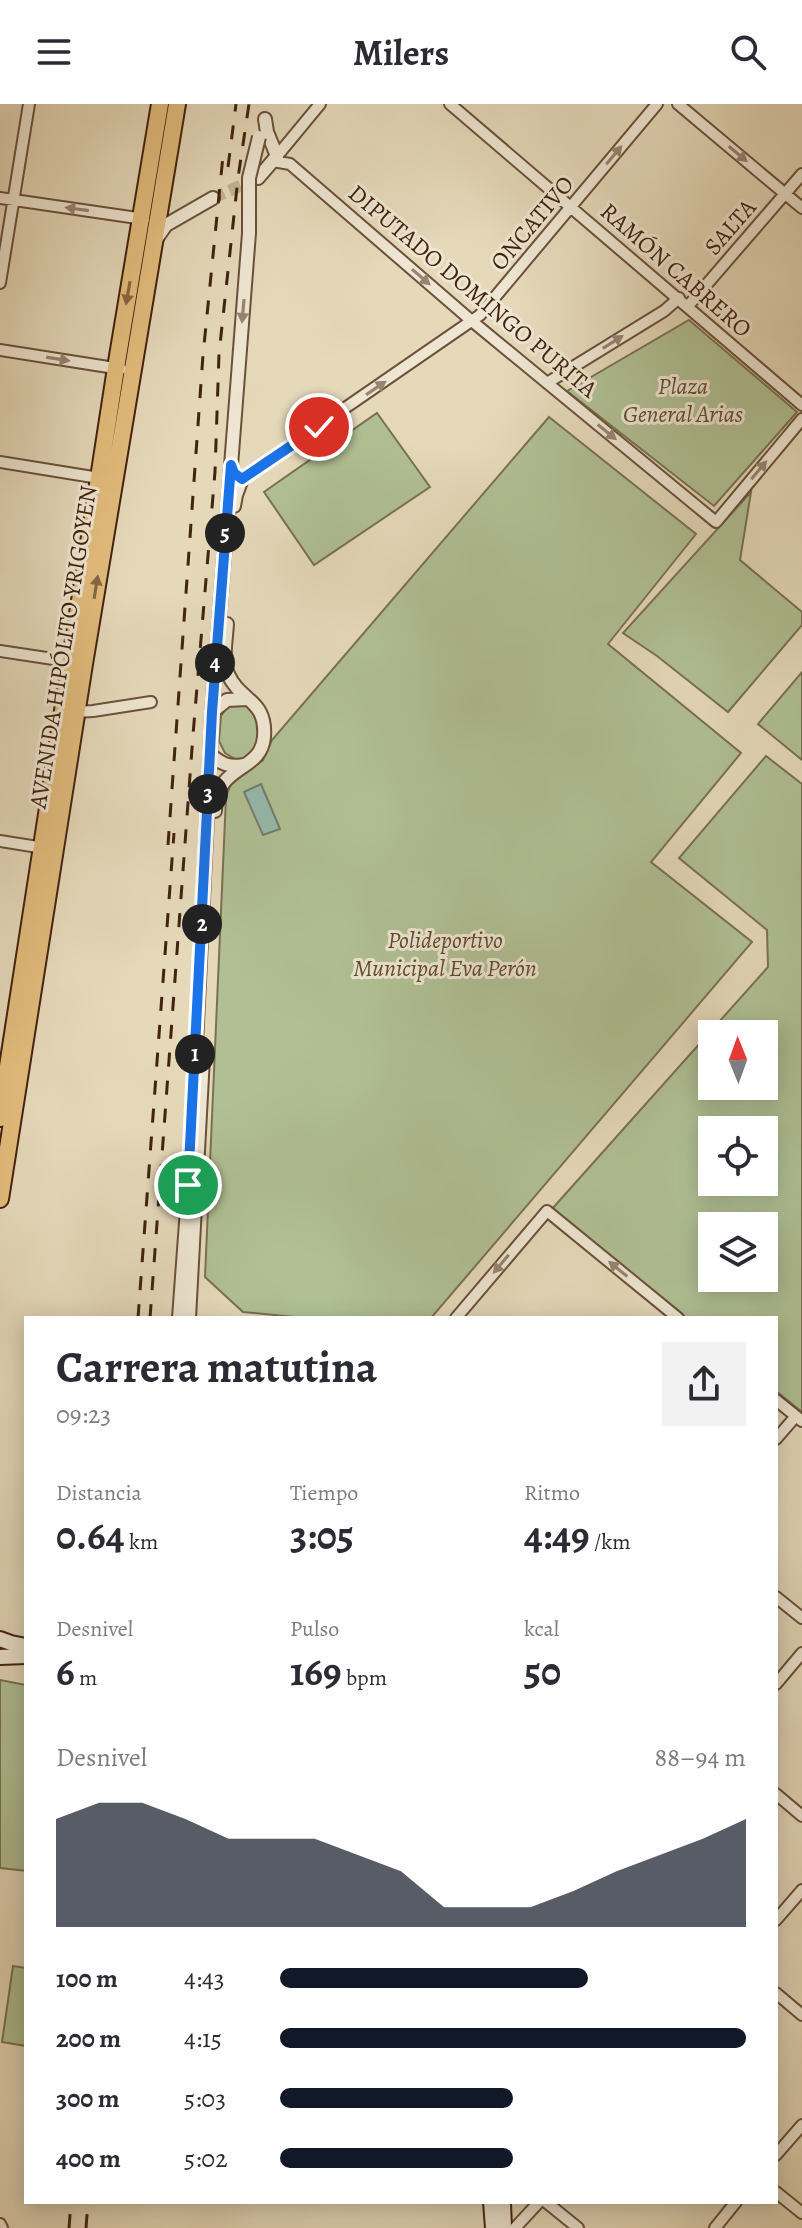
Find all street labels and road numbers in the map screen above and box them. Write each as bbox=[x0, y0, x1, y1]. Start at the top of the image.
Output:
street label: ONCATIVO bbox=[483, 169, 581, 277]
street label: DIPUTADO DOMINGO PURITA bbox=[342, 177, 605, 405]
street label: SALTA bbox=[697, 191, 764, 262]
street label: RAMÓN CABRERO bbox=[594, 195, 758, 345]
street label: AVENIDA HIPÓLITO YRIGOYEN bbox=[22, 483, 104, 812]

